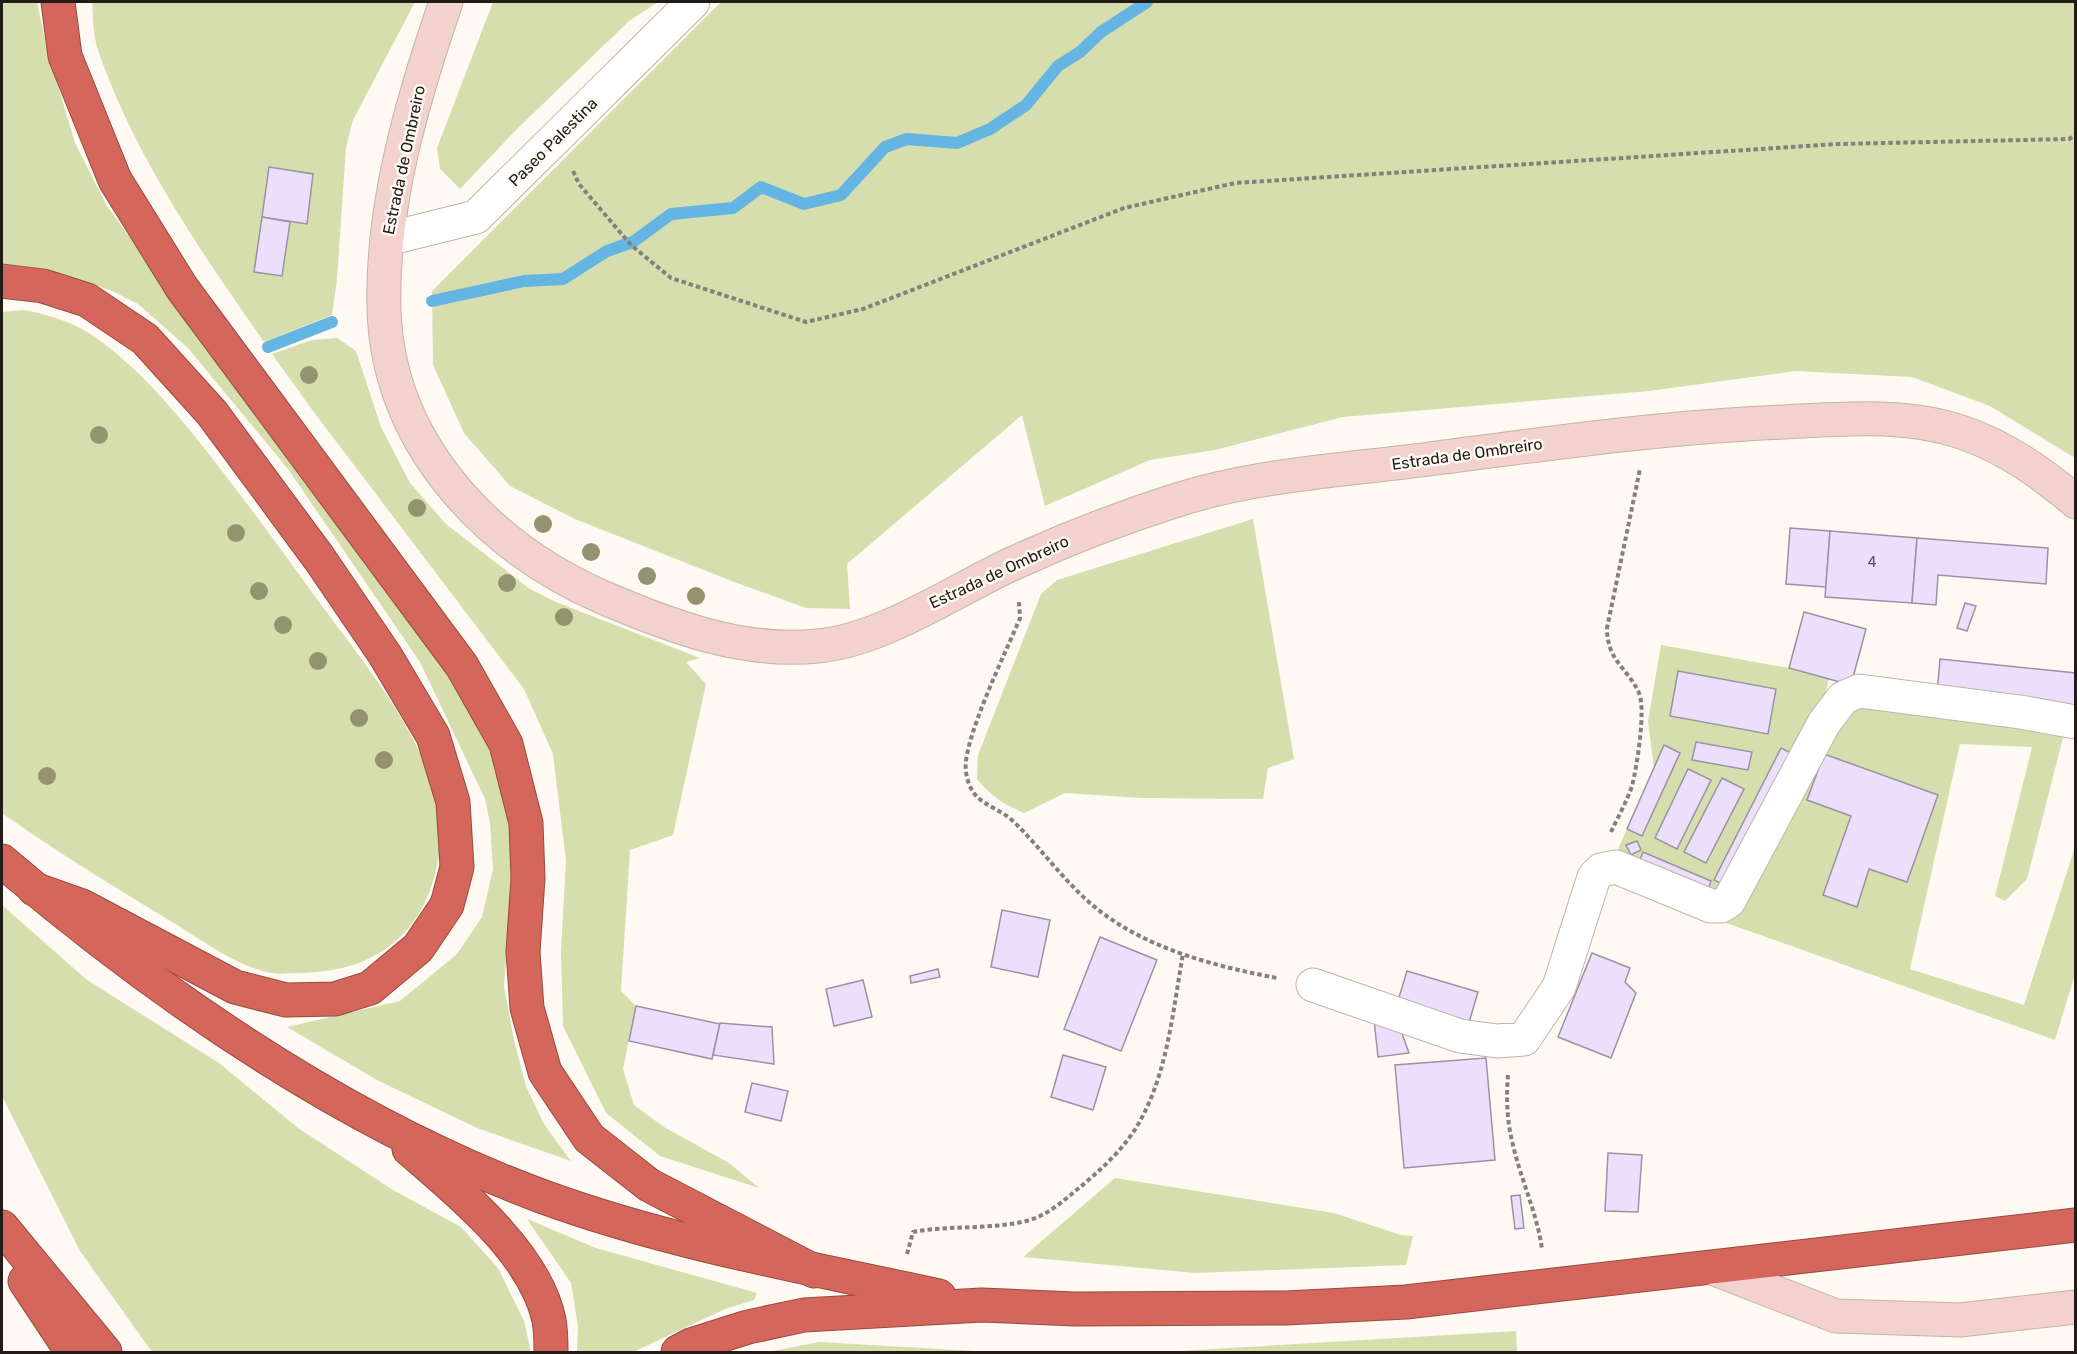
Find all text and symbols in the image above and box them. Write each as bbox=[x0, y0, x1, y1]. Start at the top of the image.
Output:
street label: Estrada de Ombreiro bbox=[379, 84, 429, 236]
street label: Paseo Palestina bbox=[505, 94, 601, 190]
street label: Estrada de Ombreiro bbox=[1390, 434, 1544, 474]
street label: Estrada de Ombreiro bbox=[926, 531, 1072, 613]
house number: 4 bbox=[1868, 554, 1877, 571]

